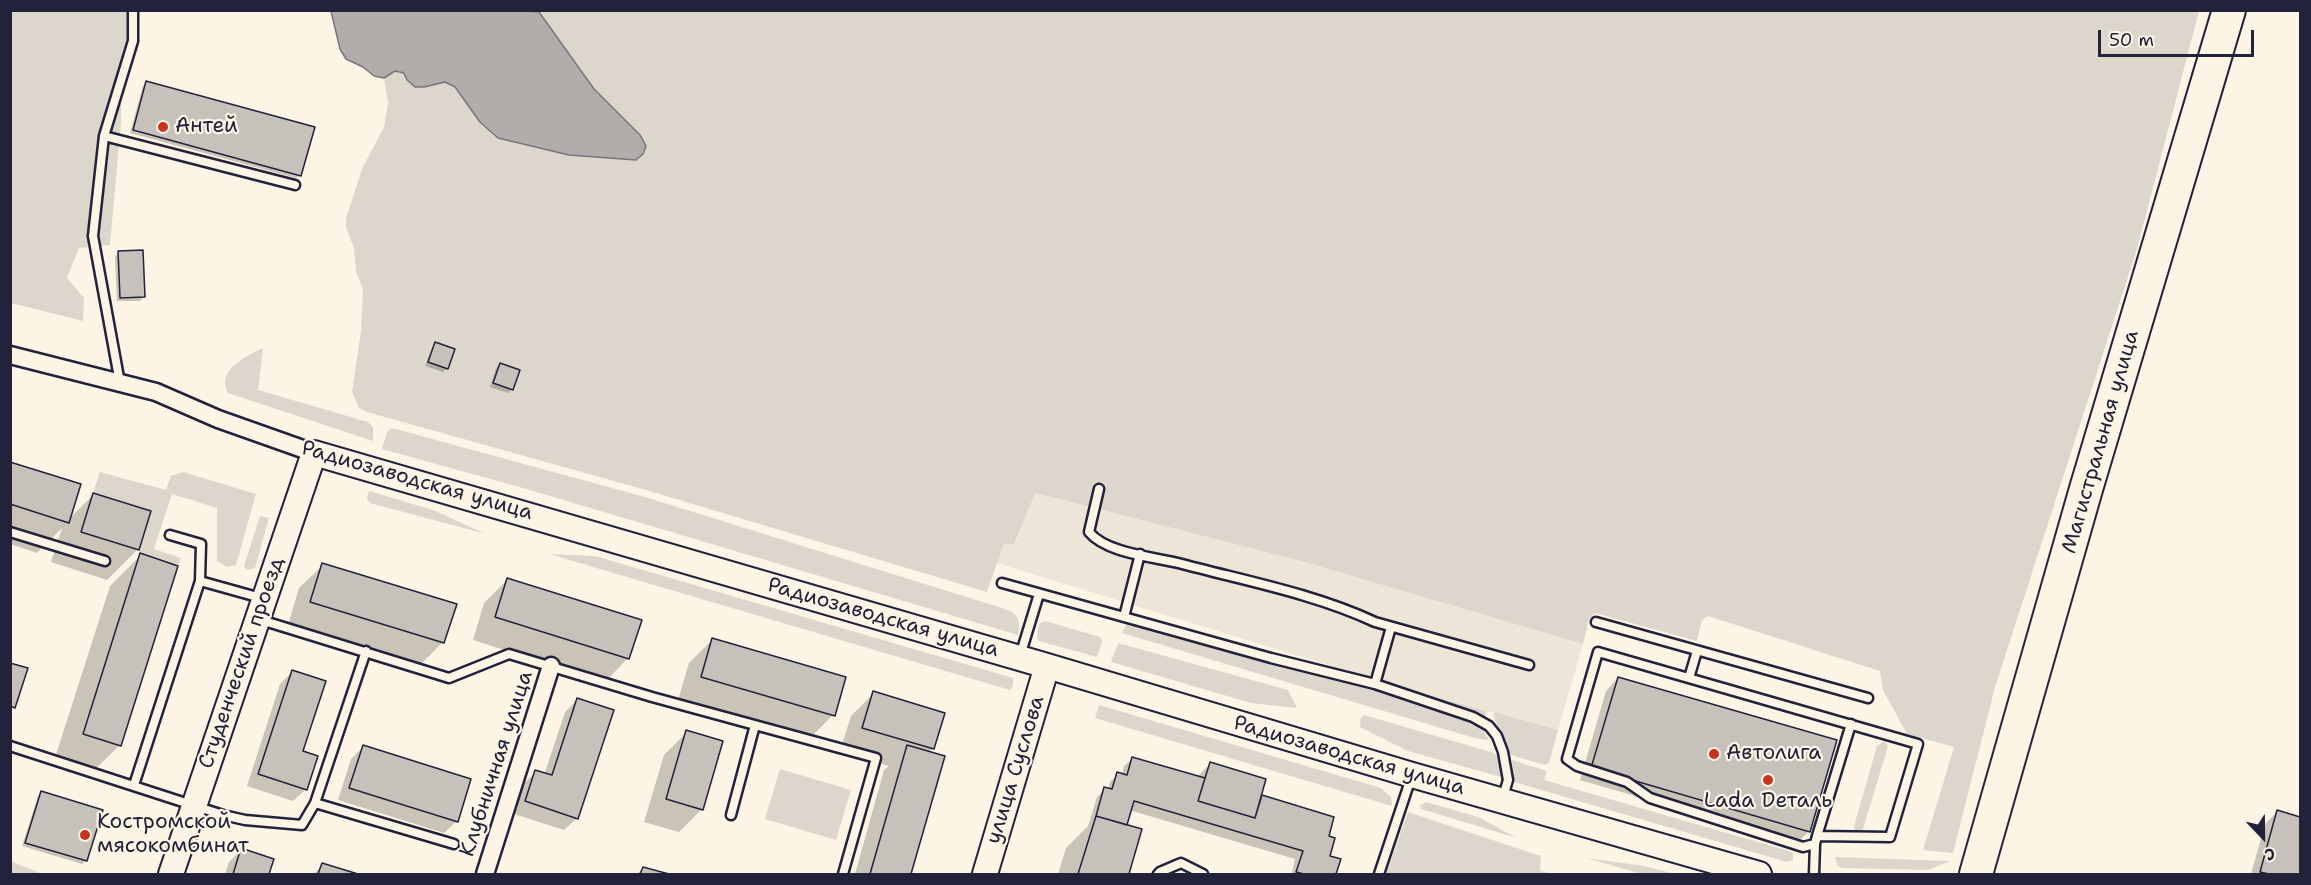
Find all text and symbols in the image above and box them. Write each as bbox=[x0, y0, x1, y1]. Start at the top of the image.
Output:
scale bar bbox=[2101, 18, 2257, 56]
text: 50 m bbox=[2109, 28, 2154, 52]
place label: Антей bbox=[175, 114, 238, 140]
marker: Антей bbox=[156, 120, 170, 134]
street label: Магистральная улица bbox=[2057, 327, 2145, 557]
street label: Радиозаводская улица bbox=[298, 436, 536, 526]
street label: Студенческий проезд bbox=[194, 554, 290, 772]
street label: Радиозаводская улица bbox=[764, 573, 1002, 663]
street label: Клубничная улица bbox=[455, 668, 539, 860]
street label: улица Суслова bbox=[982, 693, 1050, 847]
street label: Радиозаводская улица bbox=[1230, 711, 1468, 801]
place label: Автолига bbox=[1726, 741, 1821, 767]
marker: Автолига bbox=[1707, 747, 1721, 761]
marker: Lada Dеталь bbox=[1761, 773, 1775, 787]
place label: Lada Dеталь bbox=[1704, 789, 1832, 815]
north arrow bbox=[2233, 807, 2293, 867]
place label: Костромской мясокомбинат bbox=[97, 810, 249, 860]
marker: Костромской мясокомбинат bbox=[78, 828, 92, 842]
text: С bbox=[2261, 843, 2278, 866]

